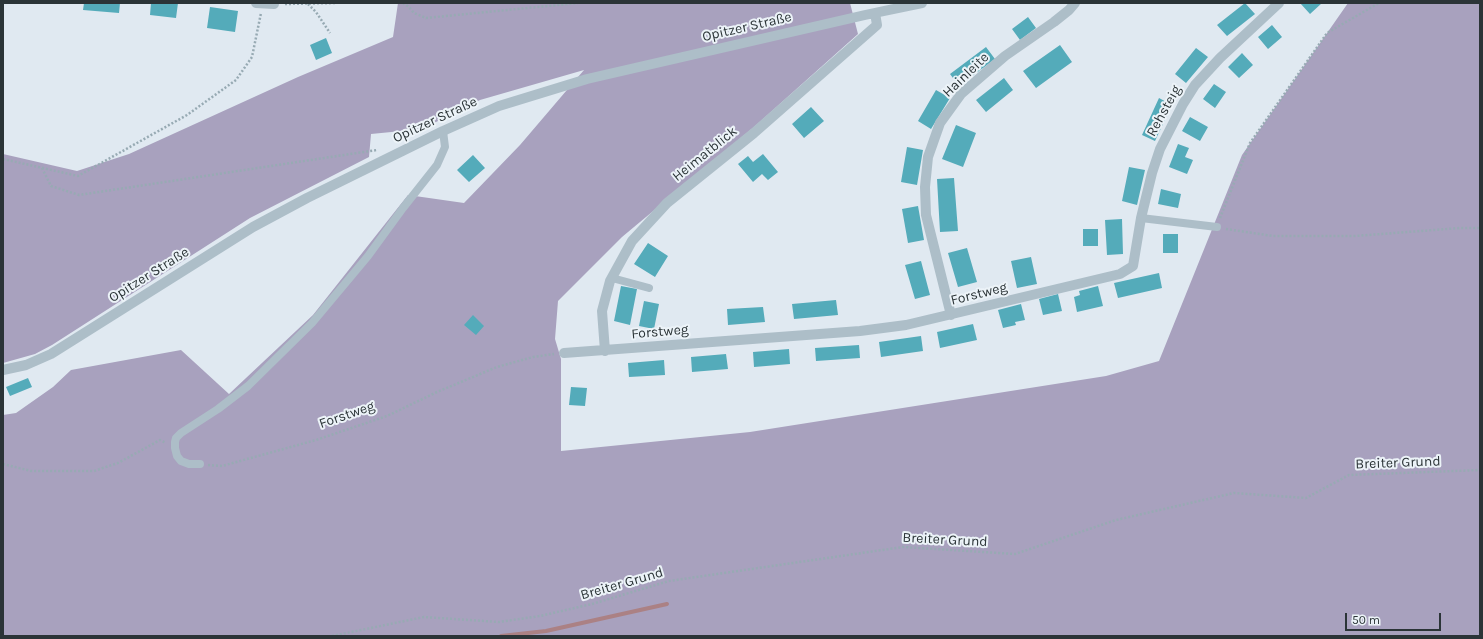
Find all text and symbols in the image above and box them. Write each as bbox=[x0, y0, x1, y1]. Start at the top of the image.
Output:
street label: Opitzer Straße bbox=[701, 9, 793, 45]
street label: Hainleite bbox=[940, 49, 992, 101]
street label: Rehsteig bbox=[1143, 82, 1185, 140]
street label: Opitzer Straße bbox=[390, 93, 480, 147]
street label: Heimatblick bbox=[669, 123, 741, 185]
street label: Opitzer Straße bbox=[106, 244, 192, 306]
street label: Forstweg bbox=[949, 279, 1009, 309]
street label: Forstweg bbox=[631, 321, 689, 343]
street label: Forstweg bbox=[317, 398, 377, 432]
street label: Breiter Grund bbox=[1355, 453, 1441, 473]
street label: Breiter Grund bbox=[902, 529, 988, 551]
street label: Breiter Grund bbox=[579, 564, 665, 604]
scale bar bbox=[1347, 605, 1443, 631]
text: 50 m bbox=[1352, 613, 1380, 627]

